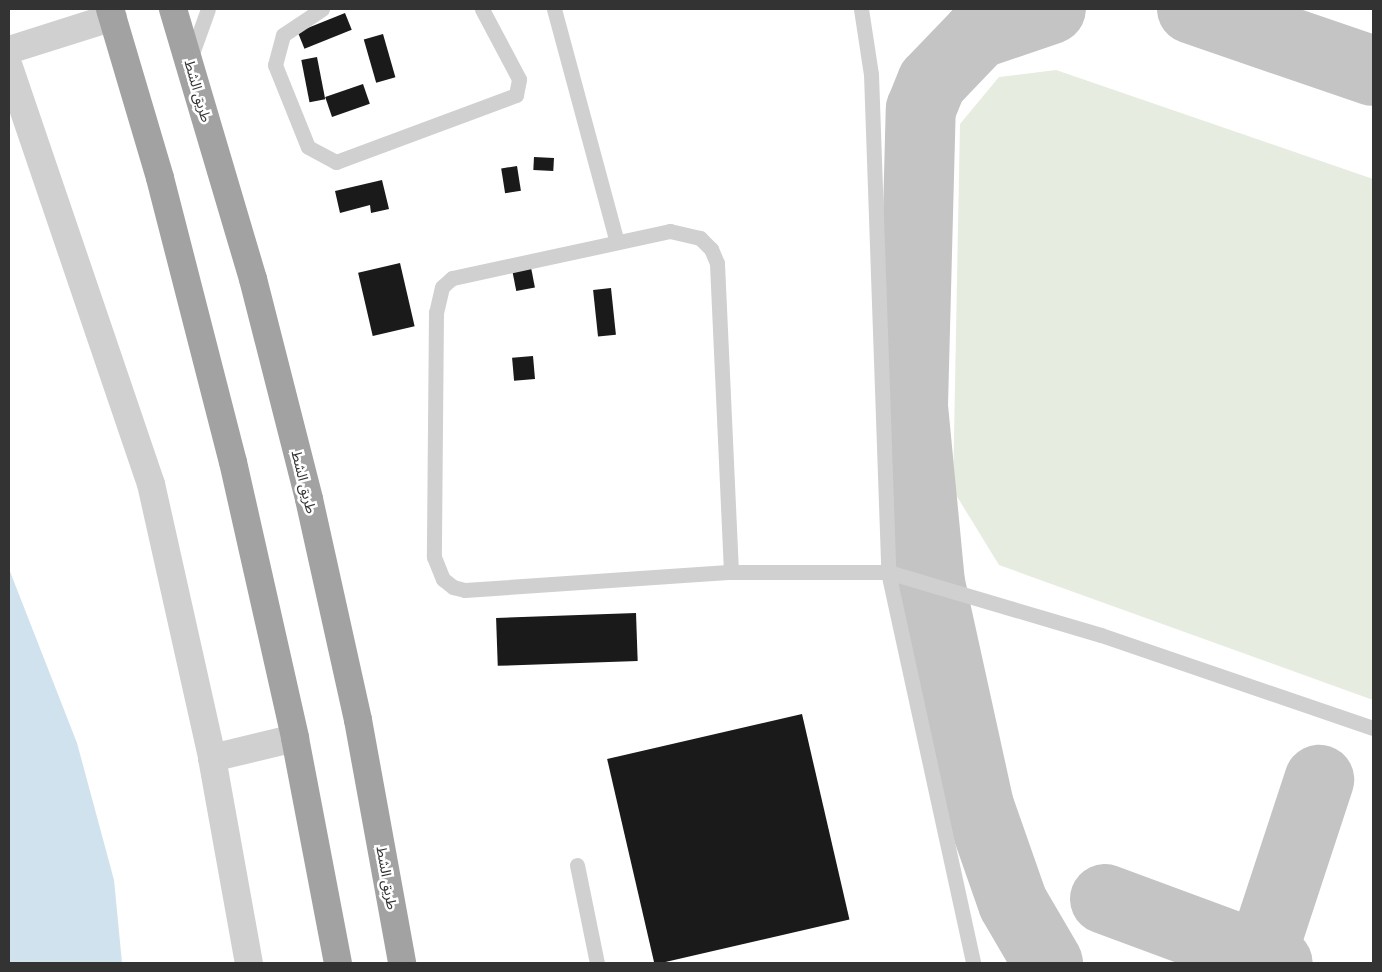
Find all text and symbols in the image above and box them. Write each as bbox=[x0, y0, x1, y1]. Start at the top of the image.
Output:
street label: طريق الشط bbox=[181, 58, 215, 124]
street label: طريق الشط bbox=[288, 449, 320, 515]
street label: طريق الشط bbox=[373, 845, 401, 911]

